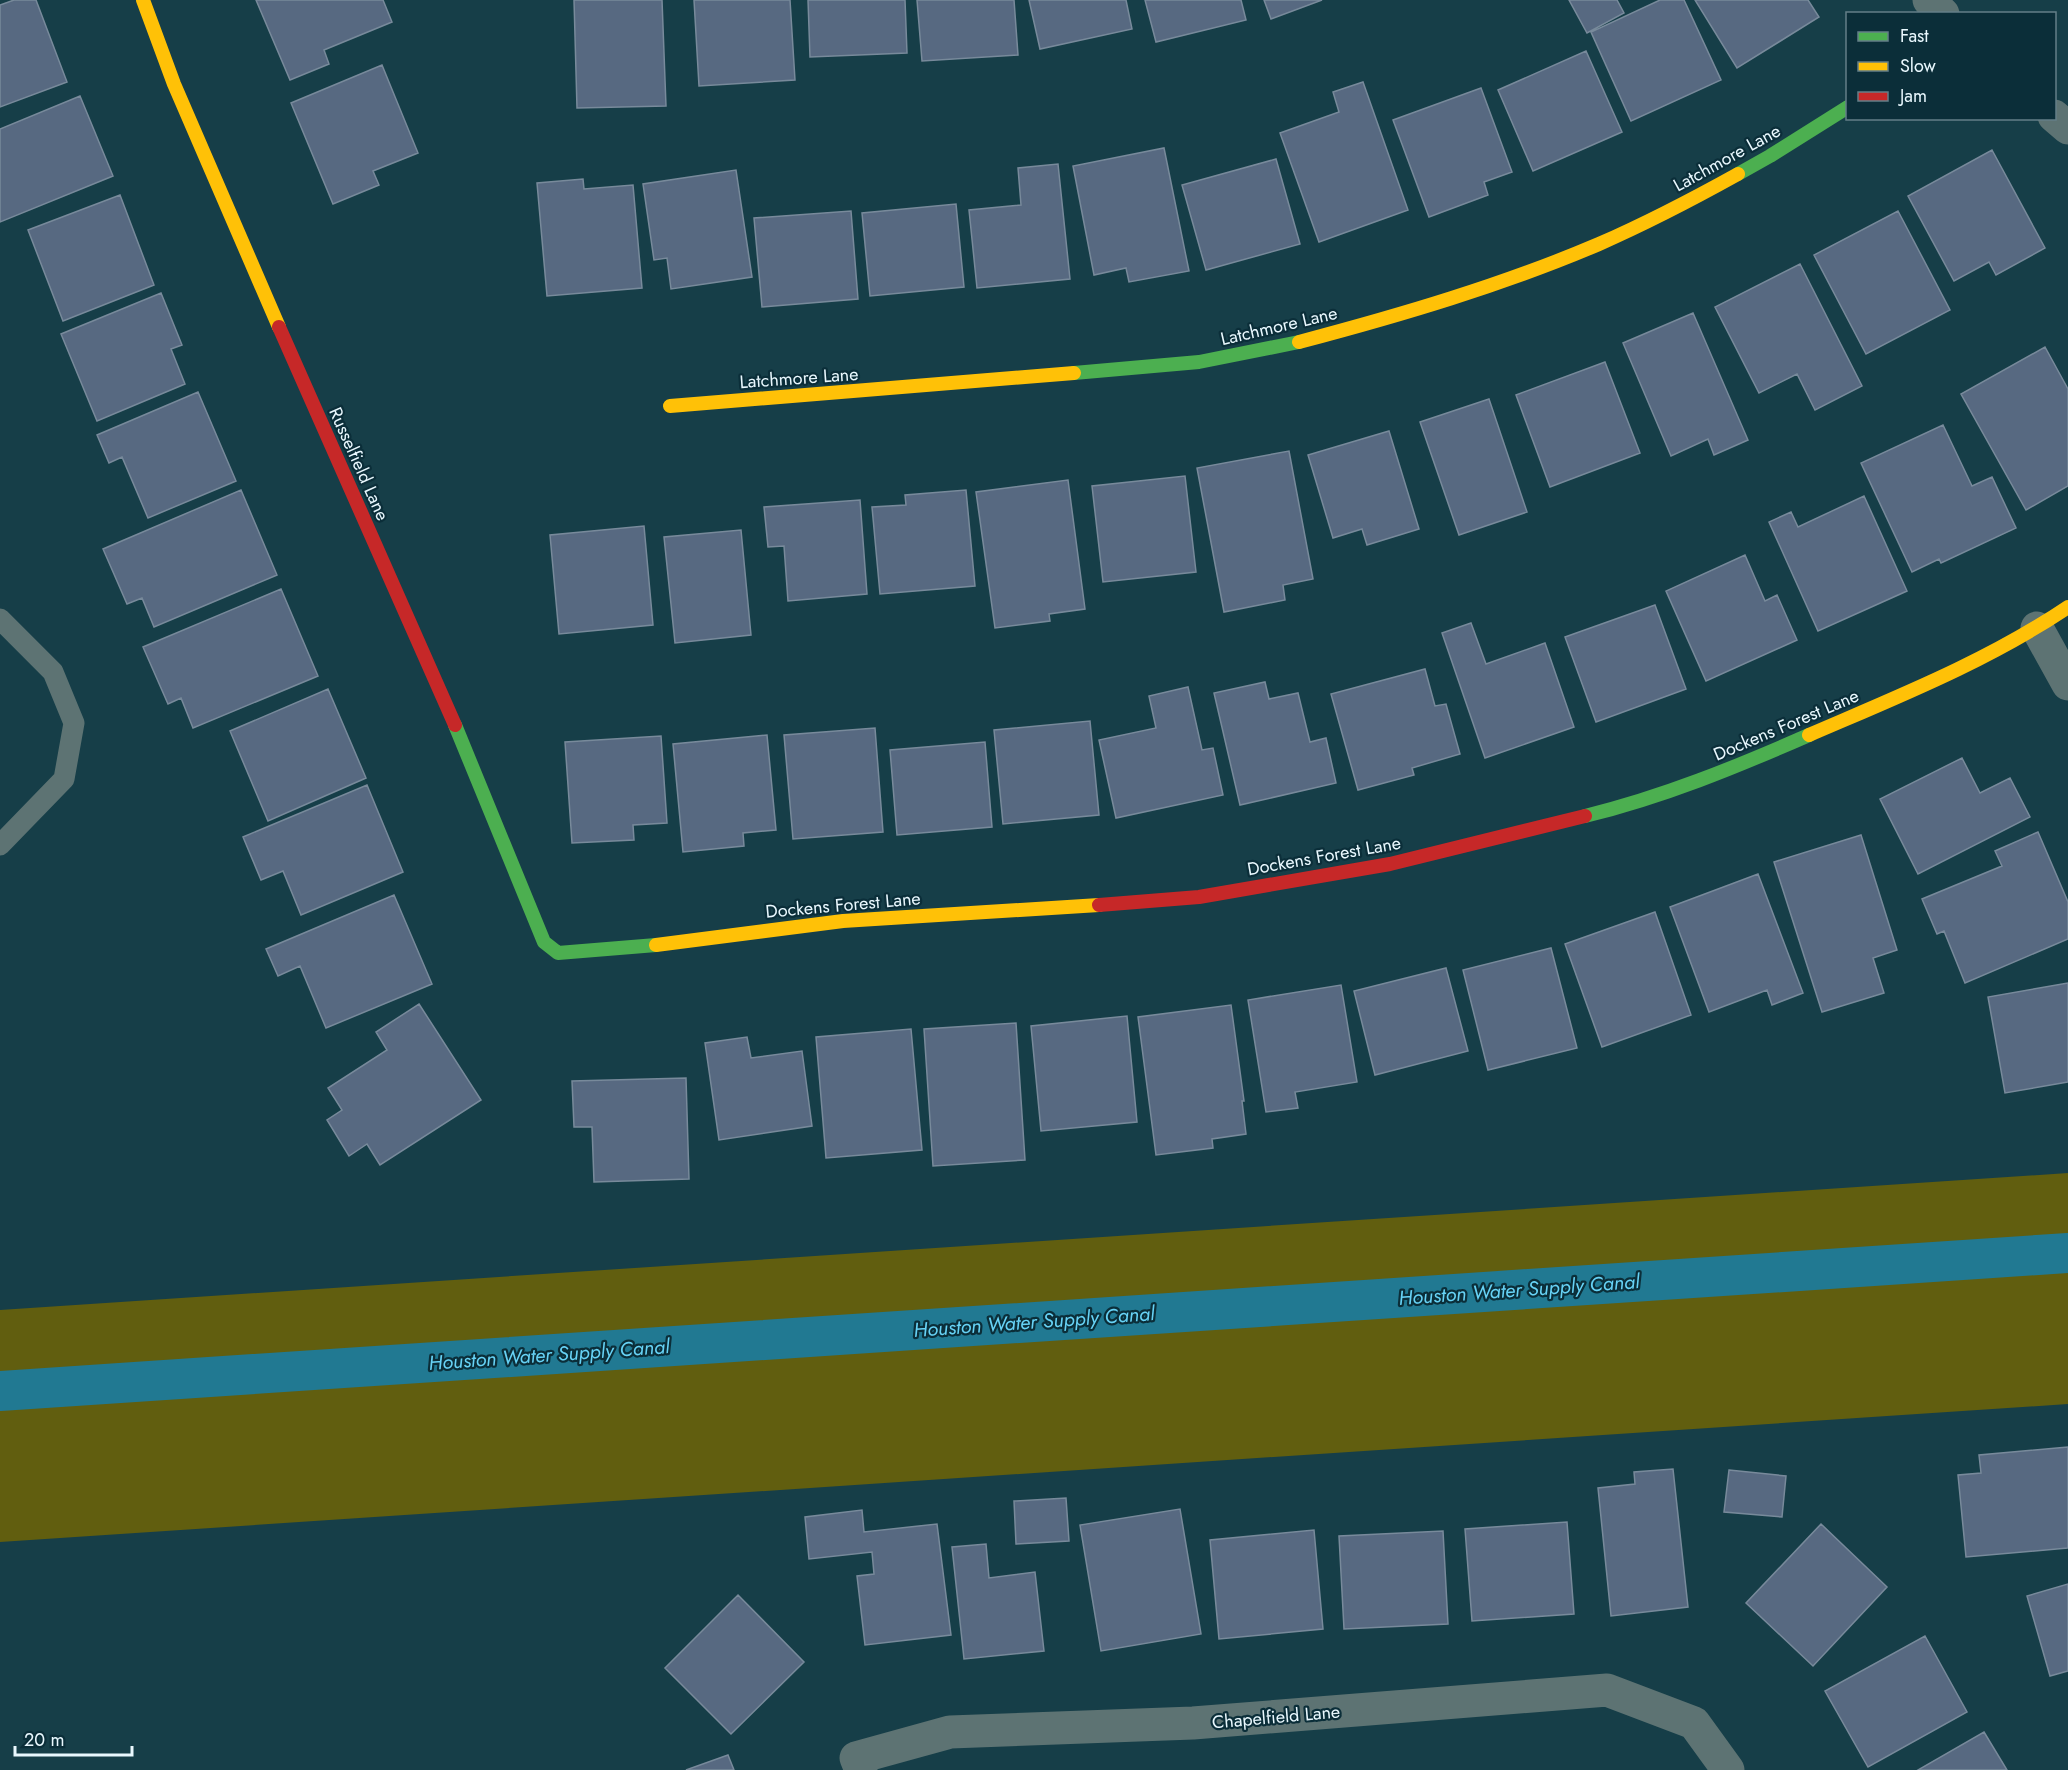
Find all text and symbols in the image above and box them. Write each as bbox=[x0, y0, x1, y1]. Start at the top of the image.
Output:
legend bbox=[1846, 12, 2056, 120]
text: Fast bbox=[1900, 23, 1929, 49]
text: Slow bbox=[1900, 53, 1937, 79]
text: Jam bbox=[1898, 83, 1927, 109]
street label: Latchmore Lane bbox=[1669, 118, 1785, 198]
street label: Latchmore Lane bbox=[1218, 300, 1340, 352]
street label: Latchmore Lane bbox=[739, 361, 859, 395]
street label: Russelfield Lane bbox=[322, 403, 396, 525]
street label: Dockens Forest Lane bbox=[1709, 683, 1863, 767]
street label: Dockens Forest Lane bbox=[1245, 830, 1403, 882]
street label: Dockens Forest Lane bbox=[764, 885, 922, 925]
water label: Houston Water Supply Canal bbox=[1397, 1267, 1642, 1313]
water label: Houston Water Supply Canal bbox=[912, 1299, 1157, 1345]
water label: Houston Water Supply Canal bbox=[427, 1332, 672, 1378]
street label: Chapelfield Lane bbox=[1211, 1698, 1341, 1736]
scale bar bbox=[15, 1719, 132, 1757]
text: 20 m bbox=[24, 1727, 64, 1753]

